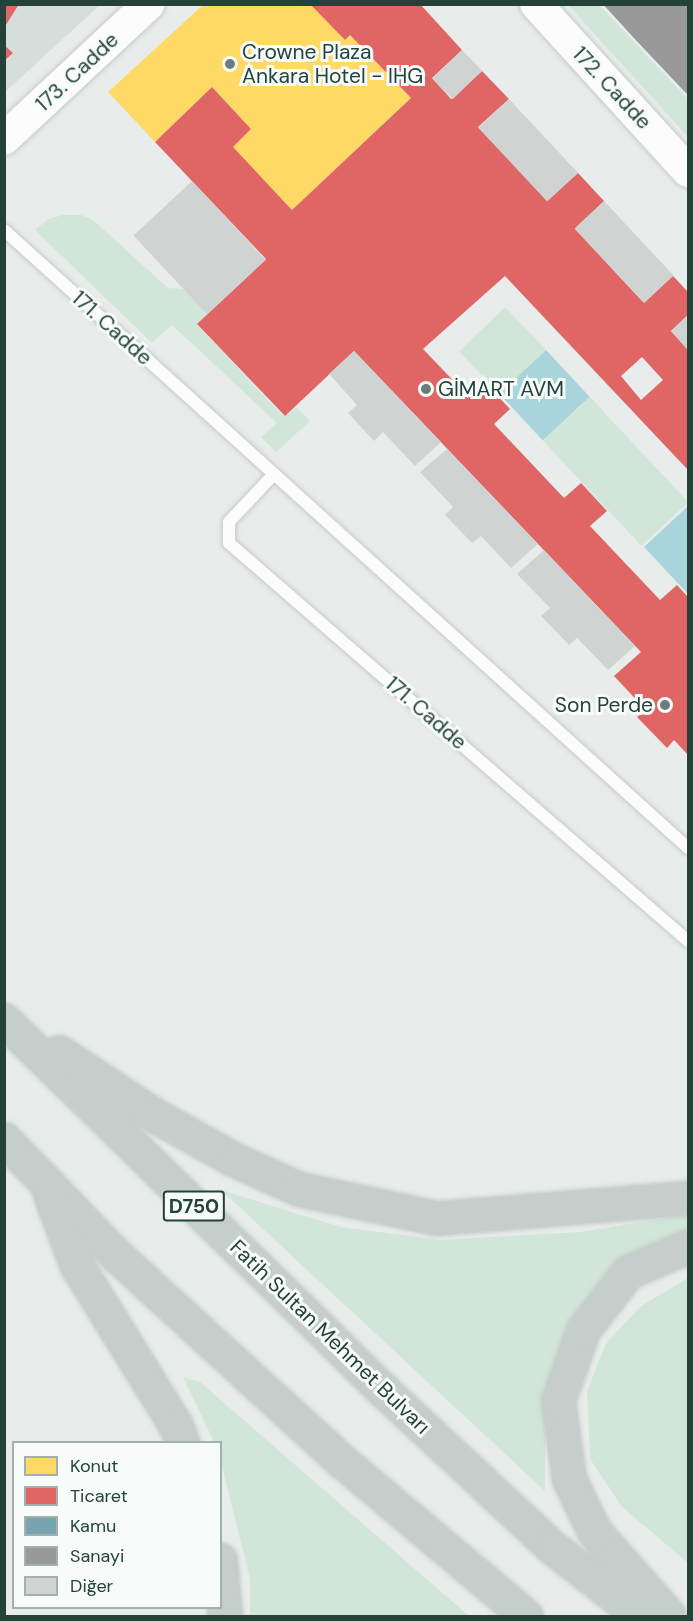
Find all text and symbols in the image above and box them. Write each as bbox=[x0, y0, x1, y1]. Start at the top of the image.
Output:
street label: 173. Cadde bbox=[30, 27, 124, 117]
place label: Crowne Plaza Ankara Hotel - IHG bbox=[242, 39, 423, 89]
street label: 172. Cadde bbox=[567, 41, 657, 135]
marker: Crowne Plaza Ankara Hotel - IHG bbox=[223, 57, 237, 71]
street label: 171. Cadde bbox=[67, 286, 157, 370]
place label: GİMART AVM bbox=[438, 376, 564, 402]
marker: GİMART AVM bbox=[419, 382, 433, 396]
street label: 171. Cadde bbox=[380, 671, 472, 755]
place label: Son Perde bbox=[555, 692, 653, 718]
marker: Son Perde bbox=[658, 698, 672, 712]
road number: D750 bbox=[162, 1189, 226, 1223]
street label: Fatih Sultan Mehmet Bulvarı bbox=[225, 1235, 435, 1439]
legend bbox=[12, 1441, 222, 1609]
text: Konut bbox=[70, 1454, 118, 1478]
text: Ticaret bbox=[70, 1484, 128, 1508]
text: Kamu bbox=[70, 1514, 116, 1538]
text: Sanayi bbox=[70, 1544, 124, 1568]
text: Diğer bbox=[70, 1574, 113, 1598]

